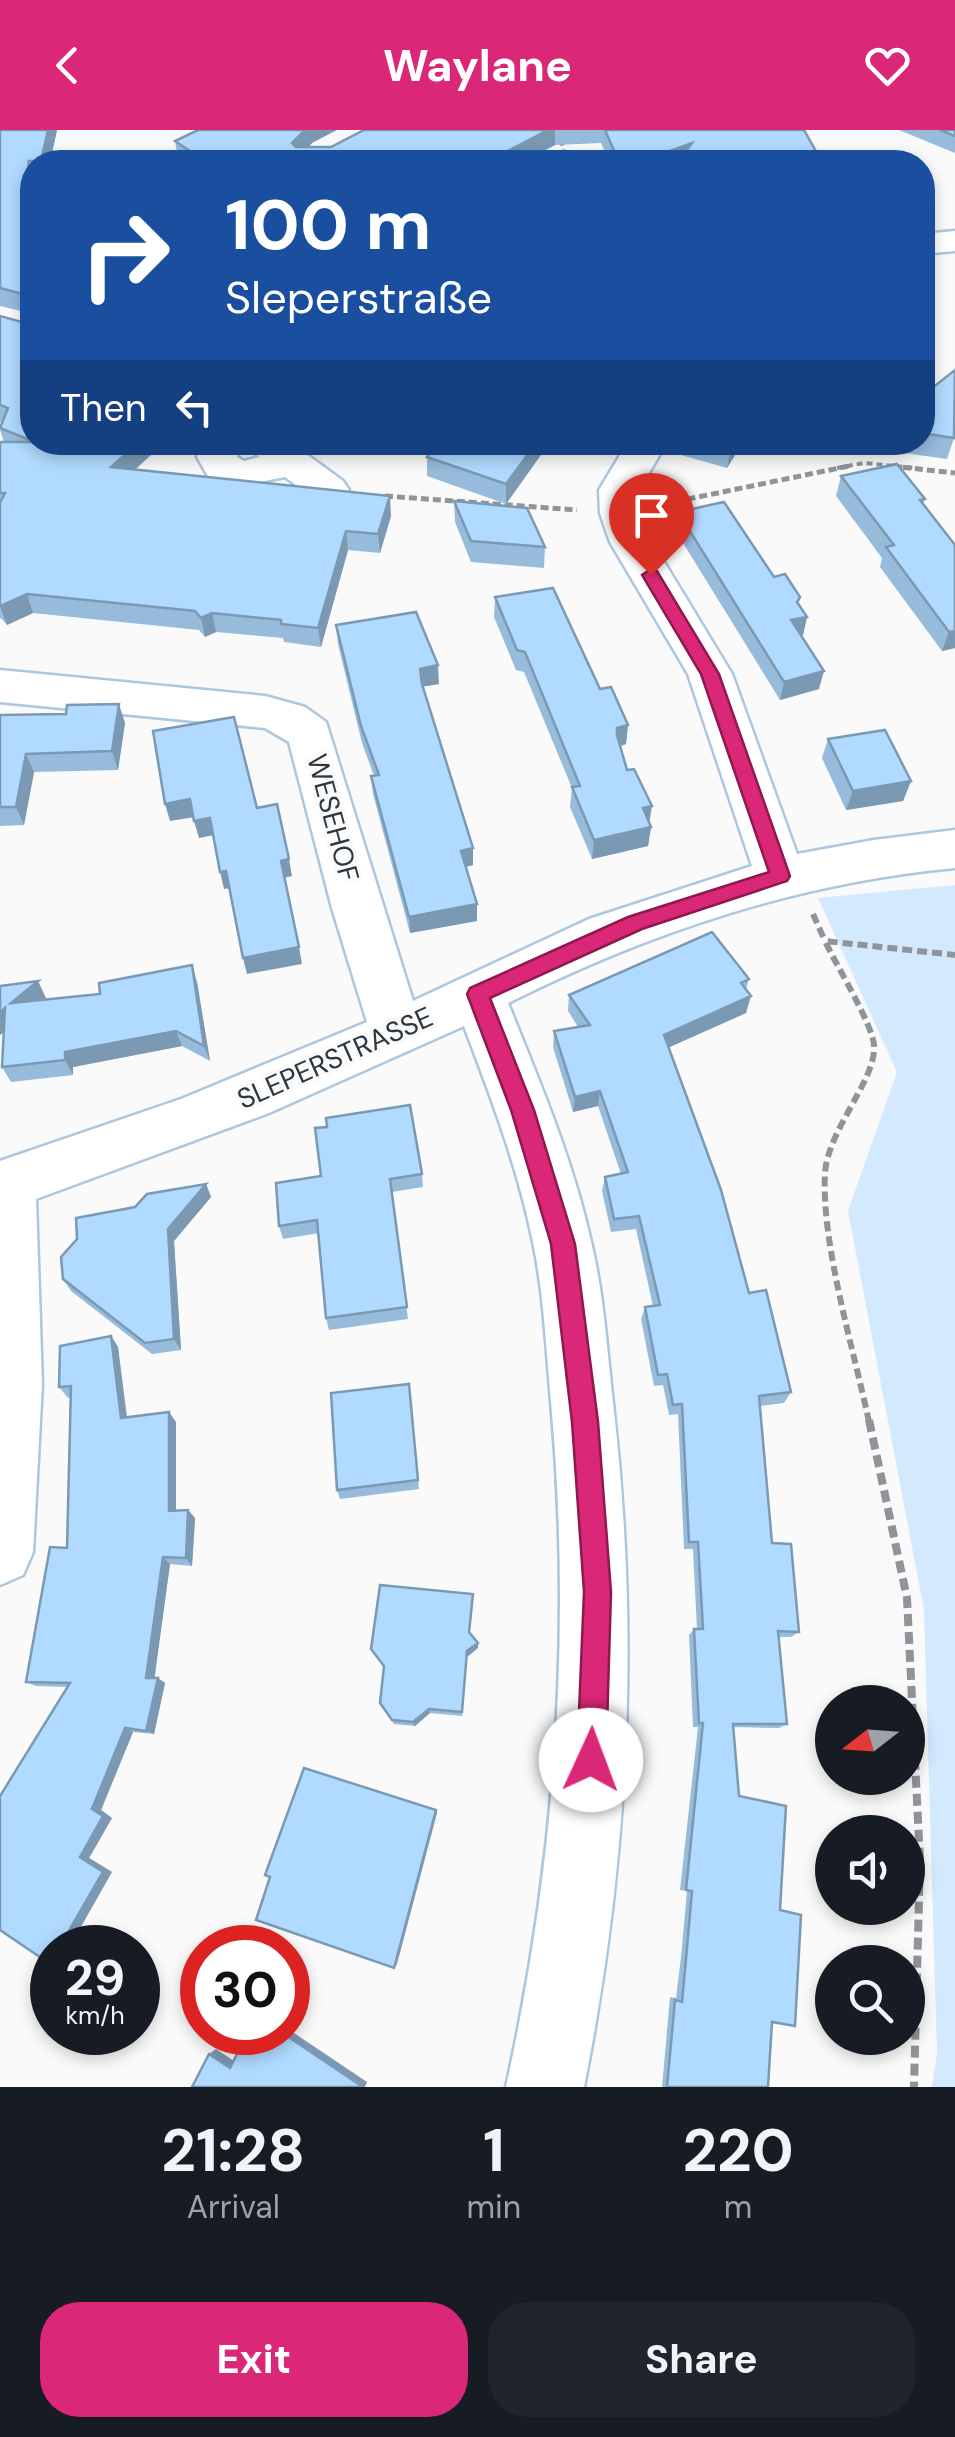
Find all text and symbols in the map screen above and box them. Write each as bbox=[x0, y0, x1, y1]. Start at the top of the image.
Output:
text: Waylane bbox=[383, 36, 572, 95]
icon: back bbox=[40, 38, 95, 93]
icon: heart bbox=[860, 38, 915, 93]
text: 100 m bbox=[225, 180, 431, 271]
icon: right bbox=[60, 190, 190, 320]
text: Sleperstraße bbox=[225, 268, 492, 327]
icon: left bbox=[167, 380, 222, 435]
text: Then bbox=[60, 383, 147, 433]
pin bbox=[609, 473, 694, 576]
icon: arrive bbox=[624, 488, 679, 543]
street label: WESEHOF bbox=[298, 750, 368, 886]
street label: SLEPERSTRASSE bbox=[231, 998, 439, 1118]
north arrow bbox=[815, 1685, 925, 1795]
map controls bbox=[815, 1685, 925, 2055]
position arrow bbox=[539, 1708, 643, 1812]
button: sound bbox=[815, 1815, 925, 1925]
speed limit sign: 30 bbox=[180, 1925, 310, 2055]
text: 29 bbox=[65, 1945, 125, 2011]
button: search bbox=[815, 1945, 925, 2055]
text: km/h bbox=[65, 1999, 125, 2032]
text: 21:28 bbox=[161, 2111, 305, 2190]
text: 1 bbox=[483, 2111, 505, 2190]
text: 220 bbox=[682, 2111, 794, 2190]
text: Arrival bbox=[187, 2186, 280, 2228]
text: min bbox=[467, 2186, 521, 2228]
text: m bbox=[724, 2186, 752, 2228]
button: Exit bbox=[40, 2302, 468, 2417]
button: Share bbox=[488, 2302, 915, 2417]

